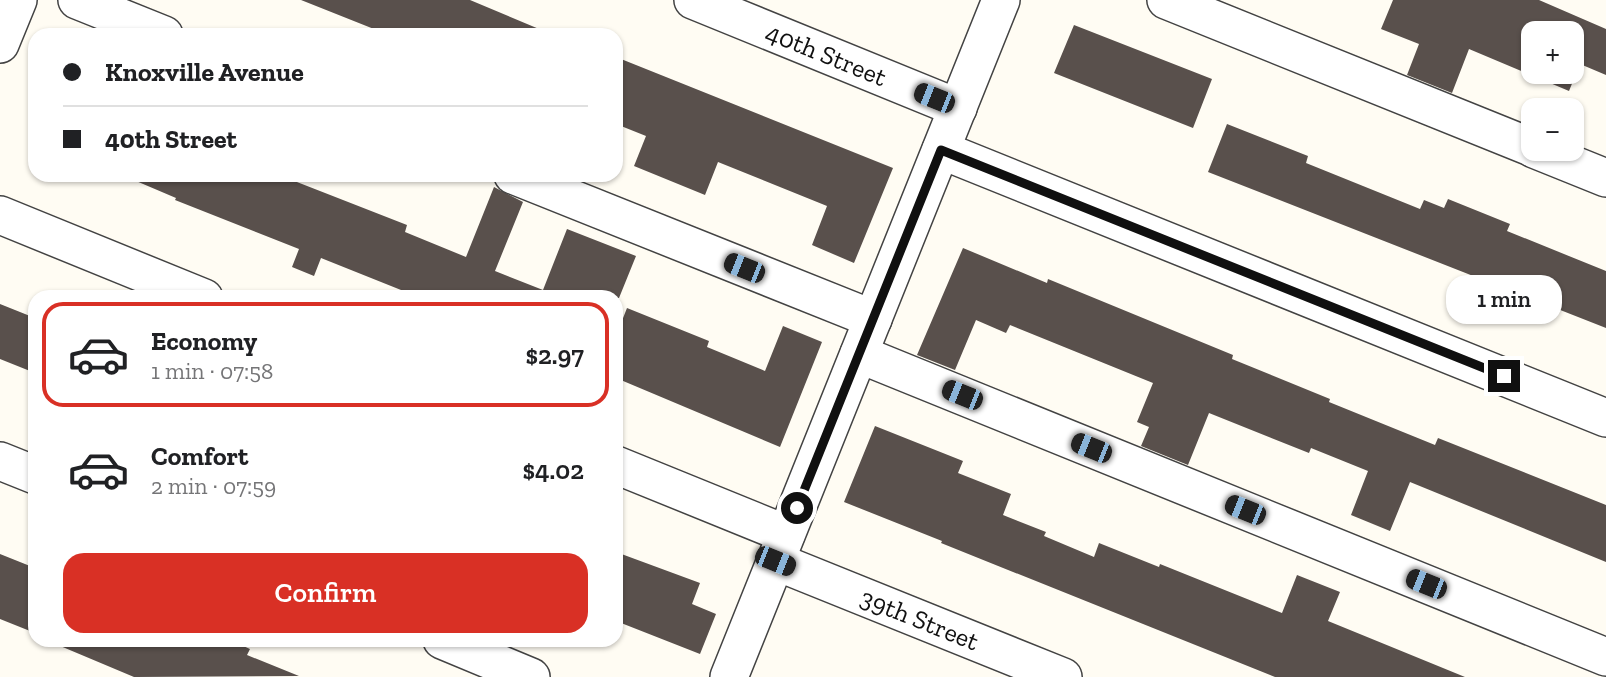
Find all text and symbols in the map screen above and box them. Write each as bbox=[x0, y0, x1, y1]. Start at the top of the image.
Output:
street label: 40th Street bbox=[761, 15, 892, 93]
map controls bbox=[1521, 21, 1584, 161]
button: + bbox=[1521, 21, 1584, 84]
text: Knoxville Avenue bbox=[105, 56, 304, 88]
car bbox=[911, 80, 958, 116]
button: − bbox=[1521, 98, 1584, 161]
text: 40th Street bbox=[105, 123, 237, 155]
car bbox=[721, 250, 768, 286]
callout: 1 min bbox=[1446, 274, 1562, 324]
text: 1 min bbox=[1477, 285, 1531, 313]
icon: car bbox=[67, 323, 130, 386]
text: Economy bbox=[151, 325, 257, 357]
text: $2.97 bbox=[525, 339, 584, 371]
text: 1 min · 07:58 bbox=[151, 357, 273, 385]
route end bbox=[1488, 360, 1520, 392]
car bbox=[939, 377, 986, 413]
car bbox=[1068, 430, 1115, 466]
icon: car bbox=[67, 438, 130, 501]
text: Comfort bbox=[151, 440, 248, 472]
text: $4.02 bbox=[522, 454, 584, 486]
text: 2 min · 07:59 bbox=[151, 472, 276, 500]
route start bbox=[781, 492, 813, 524]
car bbox=[1222, 492, 1269, 528]
car bbox=[752, 543, 799, 579]
button: Confirm bbox=[63, 553, 588, 633]
car bbox=[1403, 566, 1450, 602]
street label: 39th Street bbox=[856, 581, 984, 658]

